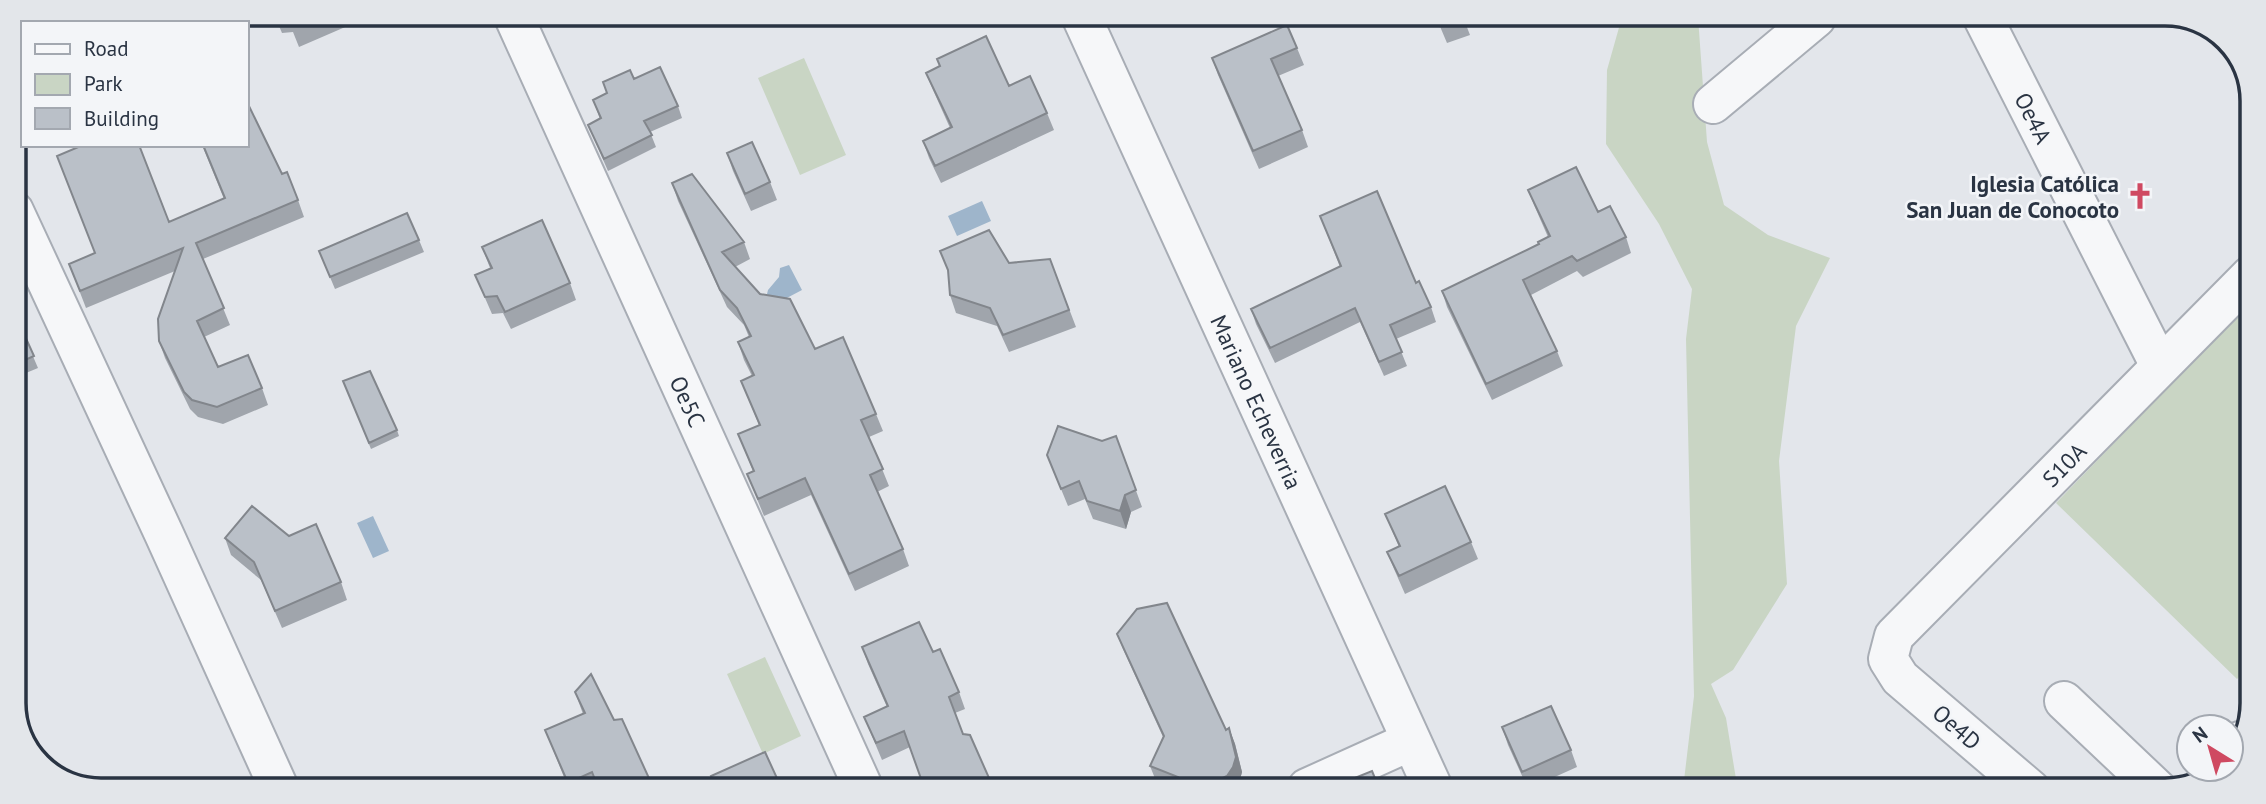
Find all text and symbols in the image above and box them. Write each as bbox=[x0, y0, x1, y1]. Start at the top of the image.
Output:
legend bbox=[21, 21, 248, 147]
text: Road bbox=[84, 35, 128, 62]
text: Park bbox=[84, 70, 123, 97]
street label: Oe4A bbox=[2009, 87, 2059, 149]
text: Building bbox=[84, 105, 159, 132]
place label: Iglesia Católica San Juan de Conocoto bbox=[1906, 169, 2119, 224]
church icon: Iglesia Católica San Juan de Conocoto bbox=[2125, 181, 2155, 211]
street label: Mariano Echeverria bbox=[1205, 310, 1309, 494]
street label: Oe5C bbox=[664, 371, 712, 431]
street label: S10A bbox=[2036, 436, 2092, 493]
street label: Oe4D bbox=[1927, 698, 1987, 756]
north arrow bbox=[2175, 713, 2245, 783]
text: N bbox=[2188, 721, 2212, 748]

